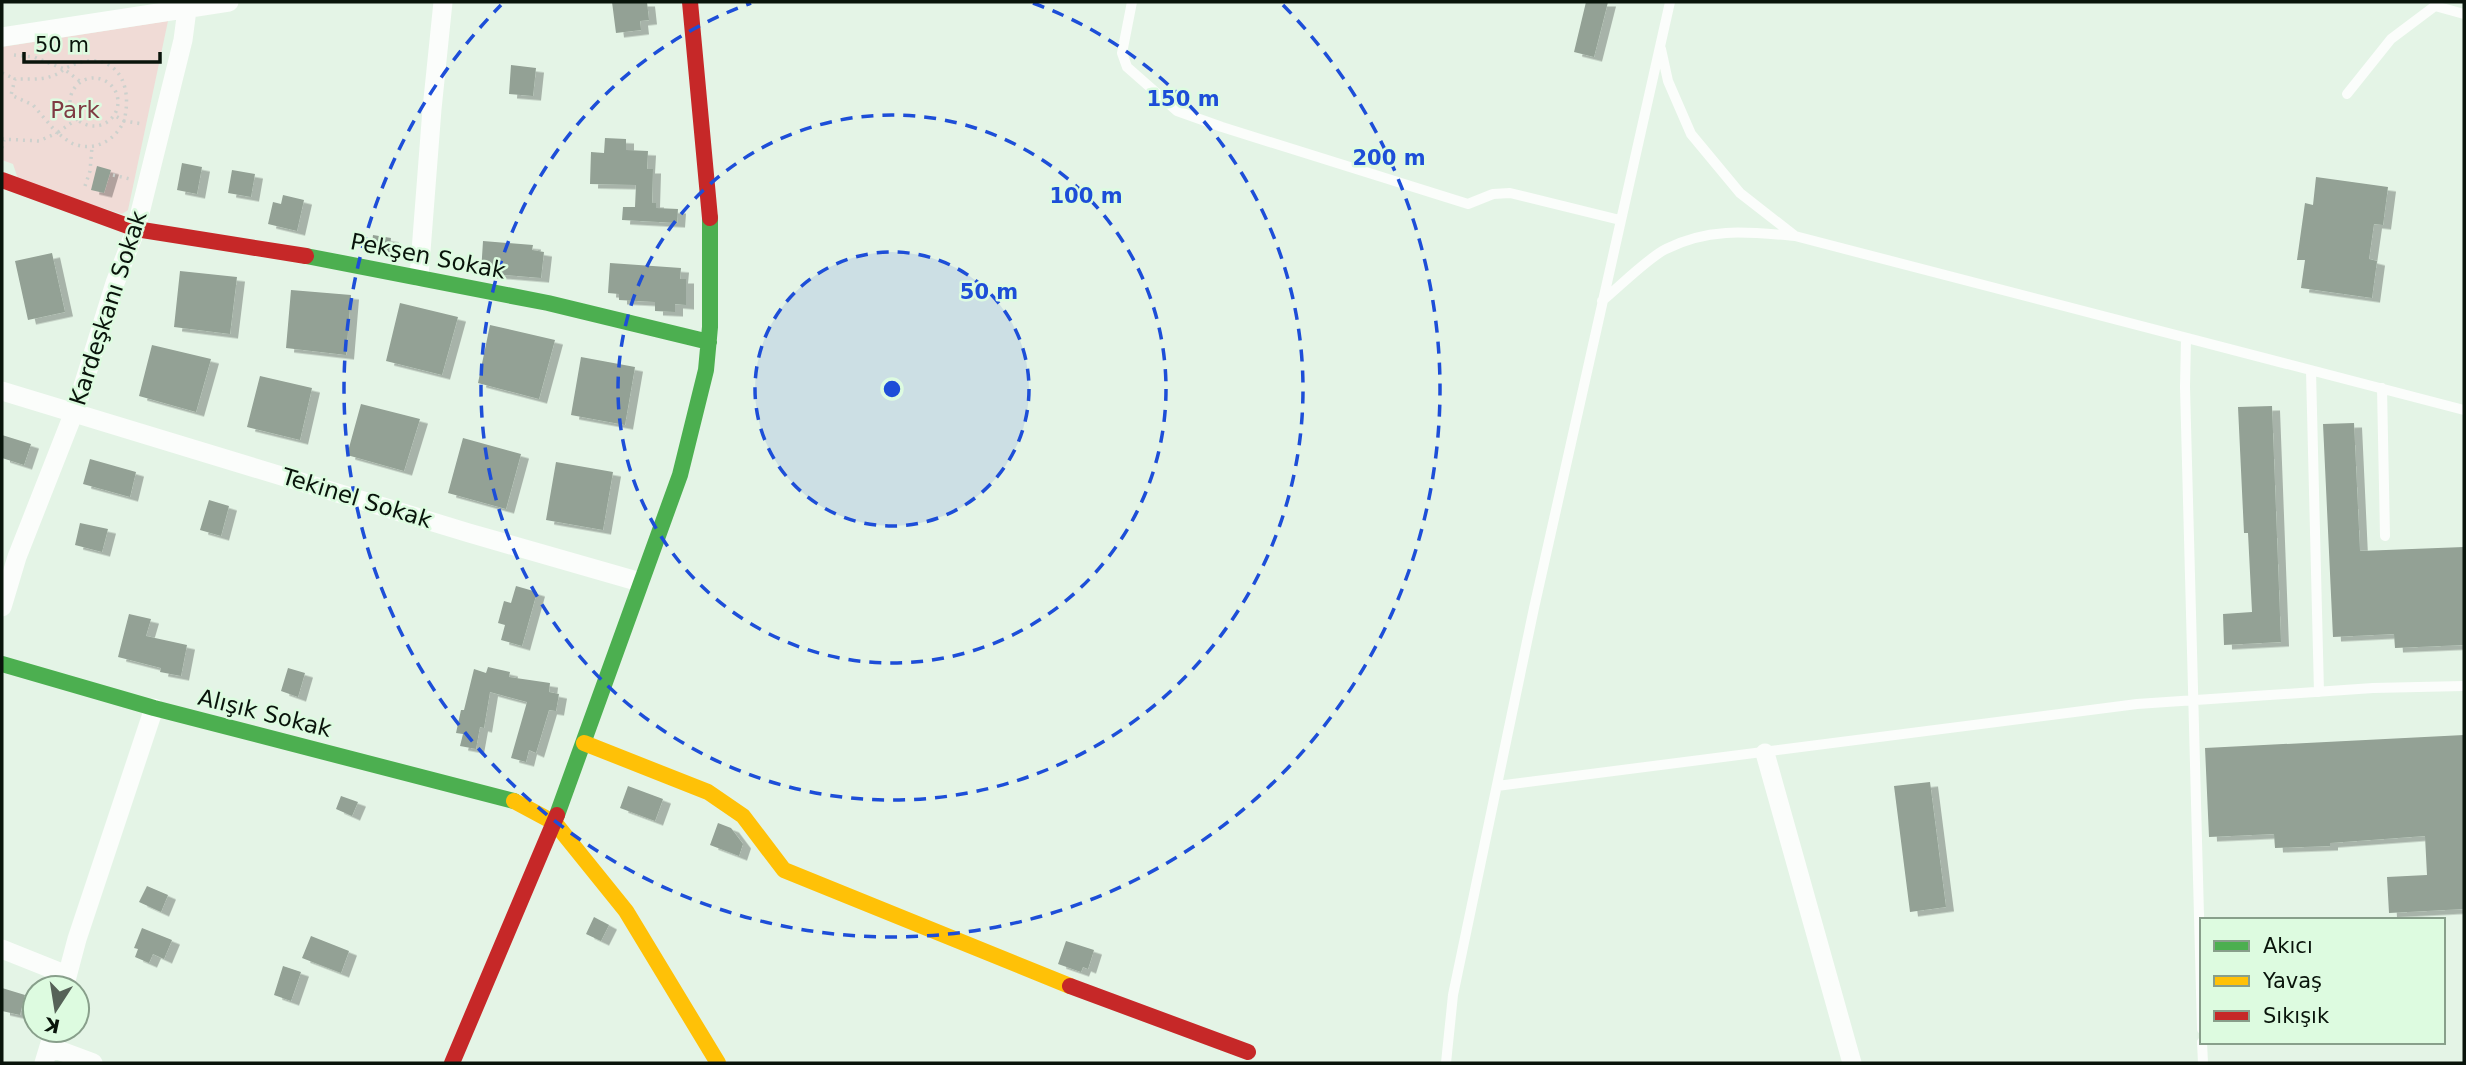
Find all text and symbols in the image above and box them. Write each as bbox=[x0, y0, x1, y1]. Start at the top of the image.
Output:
scale bar bbox=[24, 21, 161, 65]
text: 50 m bbox=[35, 33, 89, 57]
text: 150 m bbox=[1146, 87, 1220, 111]
park label: Park bbox=[50, 97, 101, 123]
text: 200 m bbox=[1352, 146, 1426, 170]
text: 100 m bbox=[1049, 184, 1123, 208]
street label: Kardeşkanı Sokak bbox=[64, 207, 152, 408]
street label: Pekşen Sokak bbox=[348, 228, 508, 284]
text: 50 m bbox=[960, 280, 1018, 304]
centre of rings bbox=[880, 377, 904, 401]
street label: Tekinel Sokak bbox=[278, 463, 436, 533]
street label: Alışık Sokak bbox=[196, 684, 335, 742]
legend bbox=[2200, 918, 2445, 1044]
text: Akıcı bbox=[2263, 934, 2313, 958]
text: Yavaş bbox=[2262, 969, 2322, 993]
north arrow bbox=[21, 974, 91, 1044]
text: Sıkışık bbox=[2263, 1004, 2330, 1028]
text: K bbox=[42, 1013, 62, 1038]

